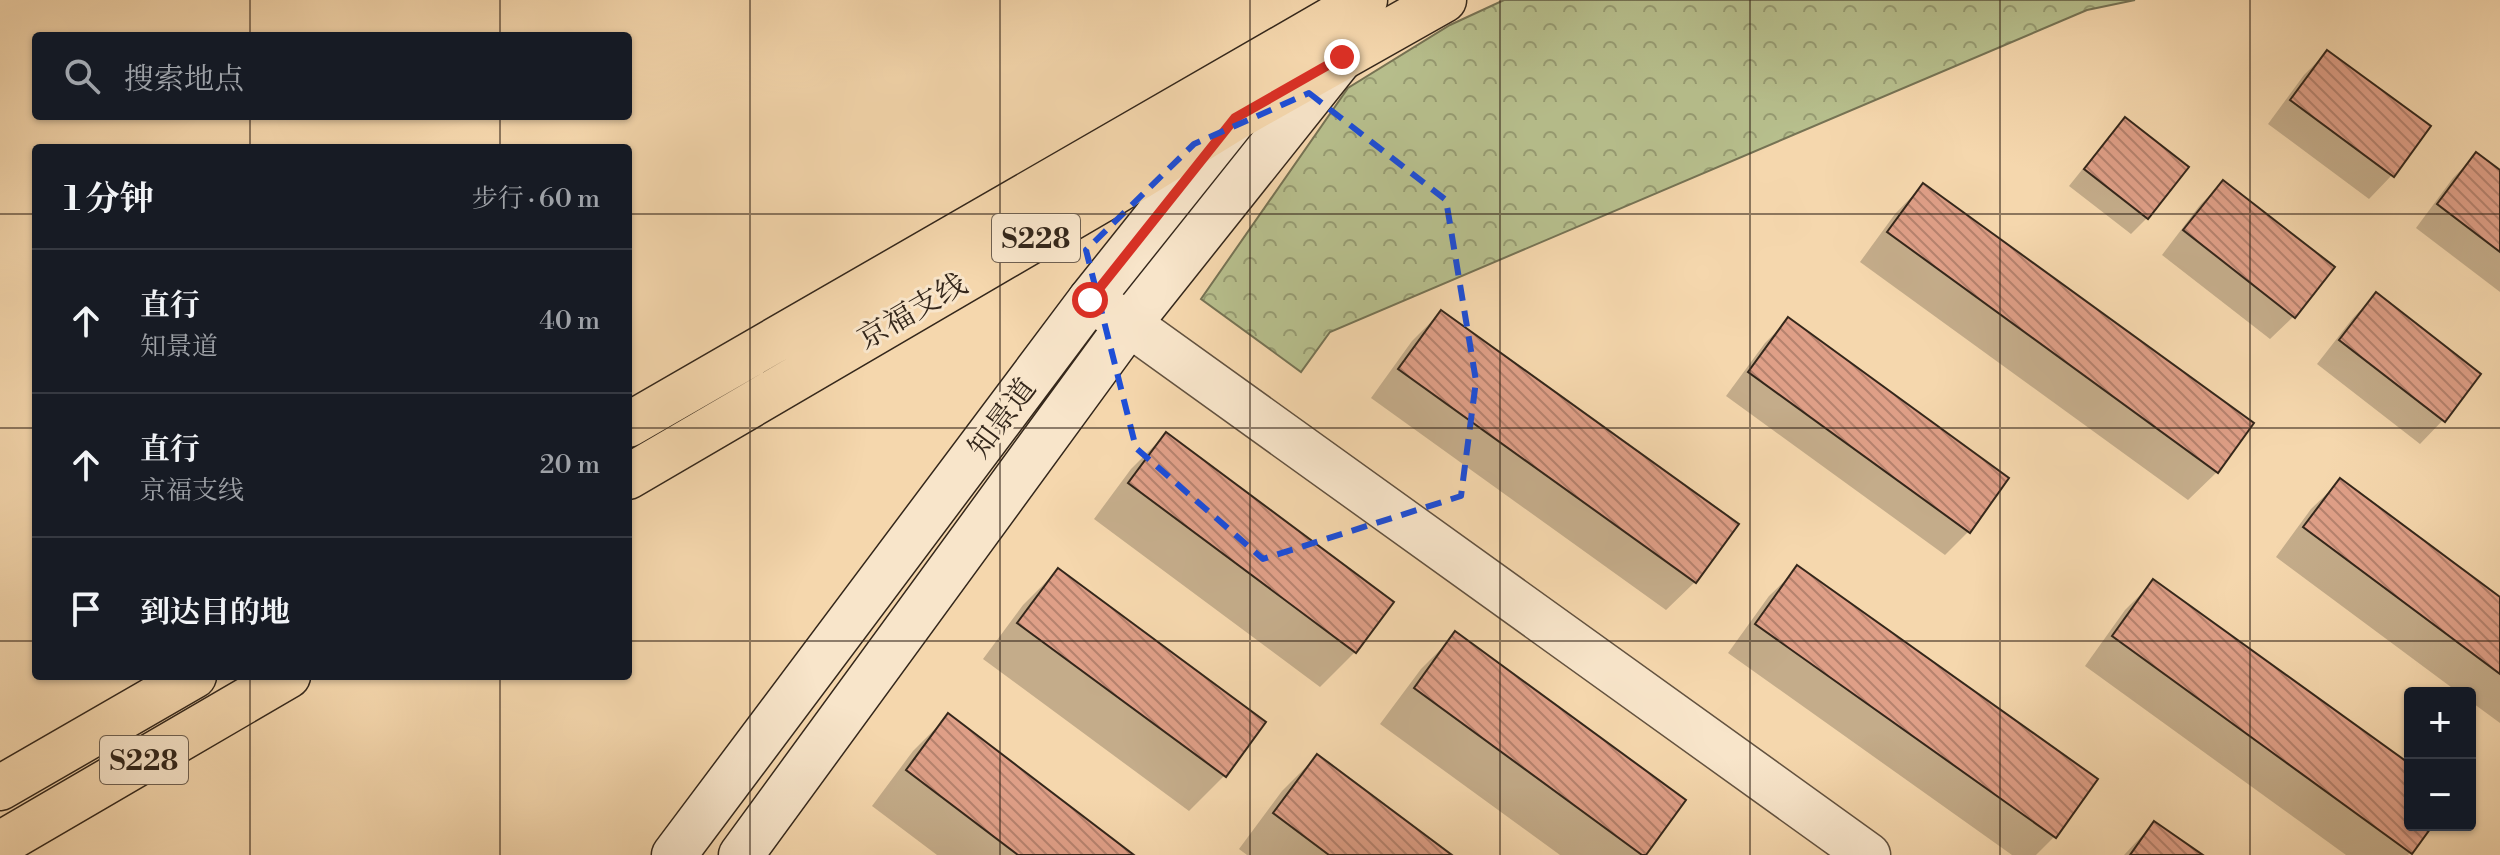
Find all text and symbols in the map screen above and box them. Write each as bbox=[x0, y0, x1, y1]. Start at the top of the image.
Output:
search box bbox=[32, 32, 632, 120]
route end bbox=[1324, 39, 1360, 75]
icon: search bbox=[60, 54, 104, 98]
text: 搜索地点 bbox=[124, 61, 244, 99]
text: 1 分钟 bbox=[64, 179, 154, 221]
text: 步行 · 60 m bbox=[472, 183, 600, 215]
road number: S228 bbox=[992, 214, 1080, 262]
street label: 京福支线 bbox=[851, 265, 974, 358]
route start bbox=[1072, 282, 1108, 318]
text: 直行 bbox=[140, 287, 200, 325]
icon: ahead bbox=[64, 299, 108, 343]
text: 40 m bbox=[539, 305, 600, 337]
text: 知景道 bbox=[140, 331, 218, 363]
street label: 知景道 bbox=[961, 371, 1045, 466]
text: 直行 bbox=[140, 431, 200, 469]
icon: ahead bbox=[64, 443, 108, 487]
text: 20 m bbox=[540, 449, 600, 481]
text: 京福支线 bbox=[140, 475, 244, 507]
icon: arrive bbox=[64, 587, 108, 631]
text: 到达目的地 bbox=[140, 594, 290, 632]
map controls bbox=[2404, 687, 2476, 831]
button: + bbox=[2404, 687, 2476, 759]
road number: S228 bbox=[100, 736, 188, 784]
button: − bbox=[2404, 759, 2476, 831]

